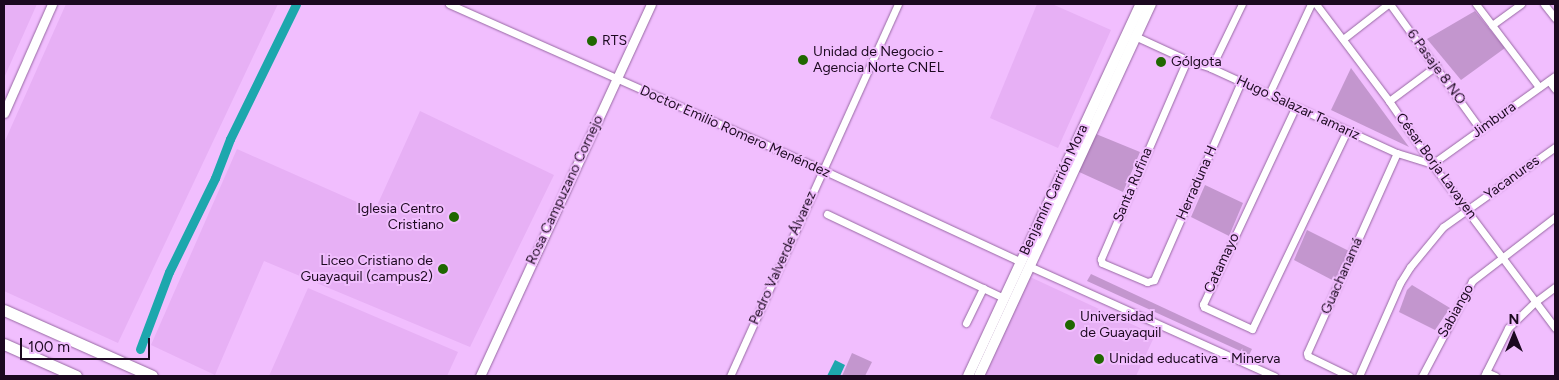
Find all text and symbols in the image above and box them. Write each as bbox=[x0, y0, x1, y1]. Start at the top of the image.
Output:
street label: 6 Pasaje 8 NO bbox=[1403, 26, 1469, 108]
place label: RTS bbox=[602, 33, 627, 49]
marker: RTS bbox=[586, 35, 598, 47]
place label: Unidad de Negocio - Agencia Norte CNEL bbox=[813, 44, 944, 76]
marker: Unidad de Negocio - Agencia Norte CNEL bbox=[797, 54, 809, 66]
place label: Gólgota bbox=[1171, 54, 1222, 70]
marker: Gólgota bbox=[1155, 56, 1167, 68]
street label: Hugo Salazar Tamariz bbox=[1234, 72, 1362, 144]
street label: Doctor Emilio Romero Menéndez bbox=[637, 82, 833, 182]
street label: Jimbura bbox=[1469, 98, 1519, 142]
street label: César Borja Lavayen bbox=[1392, 110, 1480, 222]
street label: Rosa Campuzano Cornejo bbox=[523, 113, 607, 267]
street label: Benjamín Carrión Mora bbox=[1016, 122, 1092, 258]
street label: Herraduna H bbox=[1173, 143, 1221, 223]
street label: Santa Rufina bbox=[1110, 145, 1156, 225]
street label: Yacanures bbox=[1481, 152, 1543, 204]
street label: Pedro Valverde Álvarez bbox=[746, 189, 820, 327]
place label: Iglesia Centro Cristiano bbox=[357, 201, 444, 233]
marker: Iglesia Centro Cristiano bbox=[448, 211, 460, 223]
street label: Catamayo bbox=[1201, 230, 1243, 296]
street label: Guachanamá bbox=[1318, 235, 1366, 317]
place label: Liceo Cristiano de Guayaquil (campus2) bbox=[301, 253, 433, 286]
marker: Liceo Cristiano de Guayaquil (campus2) bbox=[437, 263, 449, 275]
street label: Sabiango bbox=[1434, 281, 1478, 341]
place label: Universidad de Guayaquil bbox=[1080, 309, 1161, 342]
north arrow bbox=[1489, 310, 1539, 360]
text: N bbox=[1509, 311, 1519, 328]
marker: Universidad de Guayaquil bbox=[1064, 319, 1076, 331]
scale bar bbox=[22, 328, 152, 360]
text: 100 m bbox=[28, 338, 70, 356]
place label: Unidad educativa - Minerva bbox=[1109, 351, 1280, 367]
marker: Unidad educativa - Minerva bbox=[1093, 353, 1105, 365]

